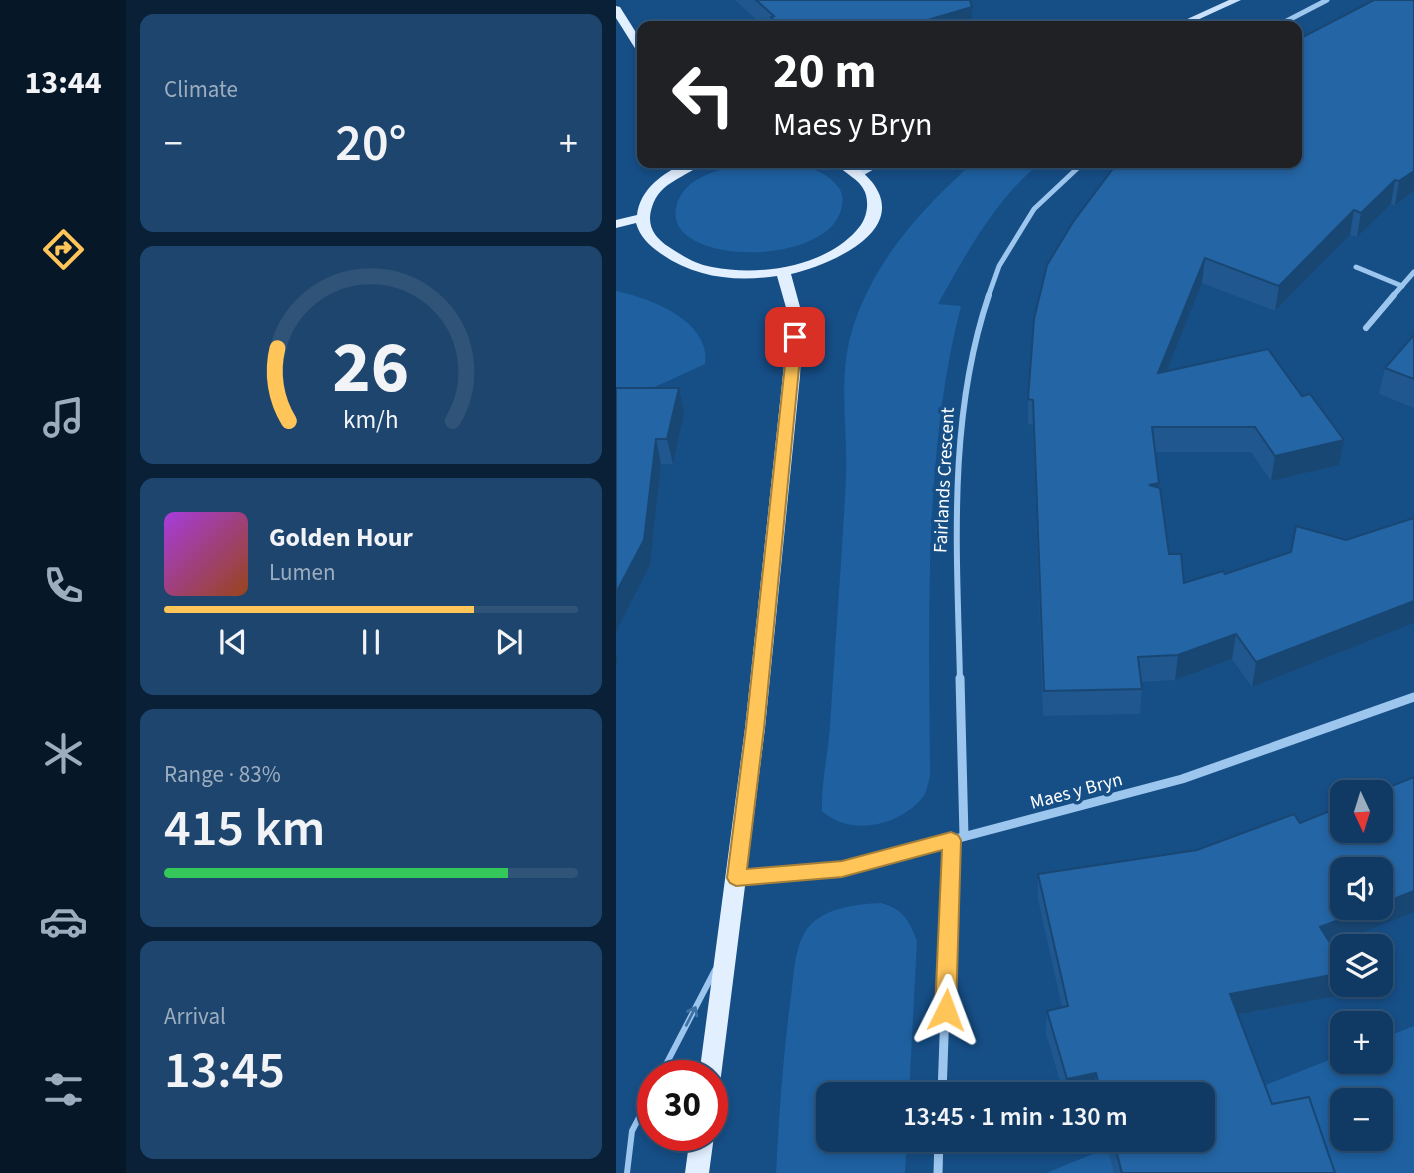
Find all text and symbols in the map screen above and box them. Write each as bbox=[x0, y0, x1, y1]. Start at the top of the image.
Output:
text: 20 m bbox=[773, 37, 877, 107]
icon: left bbox=[658, 49, 749, 140]
text: 13:44 bbox=[24, 60, 102, 106]
text: Climate bbox=[164, 73, 238, 106]
text: Maes y Bryn bbox=[773, 102, 933, 148]
text: 20° bbox=[335, 107, 407, 181]
text: − bbox=[164, 117, 183, 171]
text: + bbox=[559, 117, 578, 171]
icon: directions bbox=[39, 225, 88, 274]
pin bbox=[765, 307, 825, 367]
text: 26 bbox=[333, 316, 409, 420]
icon: arrive bbox=[776, 318, 814, 356]
icon: music bbox=[39, 393, 88, 442]
text: km/h bbox=[343, 401, 399, 437]
street label: Fairlands Crescent bbox=[927, 406, 962, 554]
text: Golden Hour bbox=[269, 519, 413, 556]
text: Lumen bbox=[269, 556, 336, 589]
icon: phone bbox=[39, 561, 88, 610]
icon: previous bbox=[214, 623, 252, 661]
icon: pause bbox=[352, 623, 390, 661]
icon: next bbox=[490, 623, 528, 661]
icon: climate bbox=[39, 729, 88, 778]
text: Range · 83% bbox=[164, 758, 281, 791]
street label: Maes y Bryn bbox=[1027, 766, 1126, 817]
north arrow bbox=[1330, 780, 1393, 844]
map controls bbox=[1330, 780, 1393, 1151]
text: 415 km bbox=[164, 792, 325, 866]
button: sound bbox=[1330, 857, 1393, 920]
icon: car bbox=[39, 897, 88, 946]
button: layers bbox=[1330, 934, 1393, 997]
position arrow bbox=[909, 973, 983, 1047]
text: Arrival bbox=[164, 1000, 226, 1033]
one-way arrow bbox=[685, 1006, 699, 1026]
button: + bbox=[1330, 1011, 1393, 1074]
text: 13:45 bbox=[164, 1034, 285, 1108]
speed limit sign: 30 bbox=[637, 1060, 728, 1151]
icon: filters bbox=[39, 1065, 88, 1114]
button: − bbox=[1330, 1088, 1393, 1151]
text: 13:45 · 1 min · 130 m bbox=[903, 1098, 1128, 1135]

